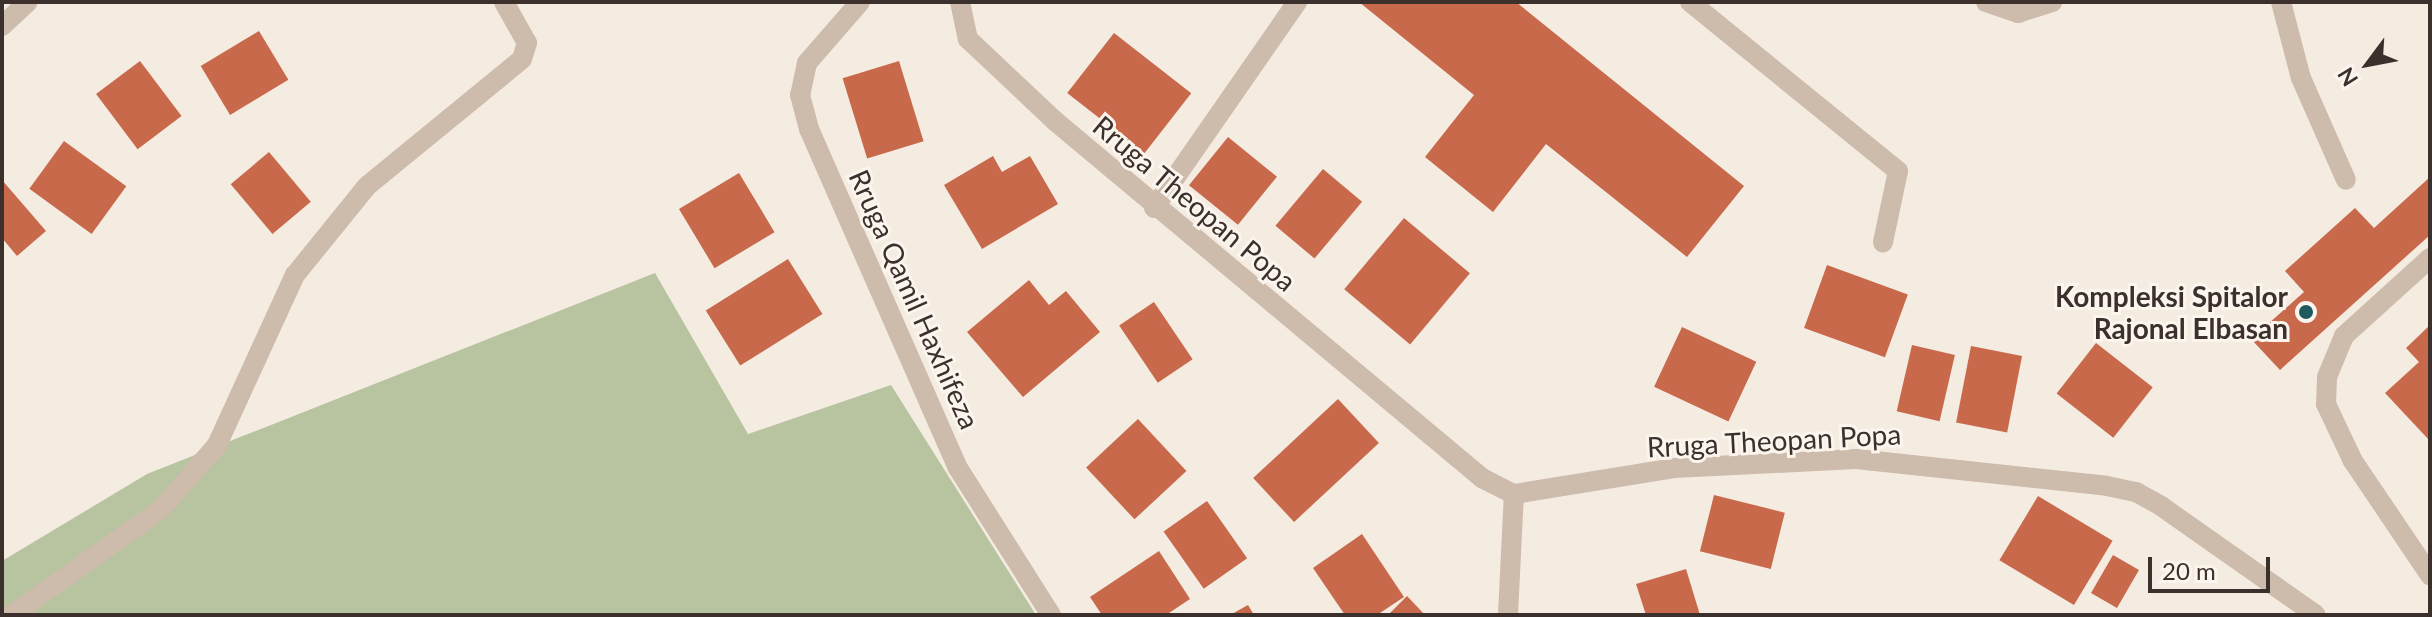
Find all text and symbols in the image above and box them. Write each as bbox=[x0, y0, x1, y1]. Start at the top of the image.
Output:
north arrow bbox=[2328, 24, 2408, 104]
text: N bbox=[2331, 63, 2363, 91]
street label: Rruga Theopan Popa bbox=[1086, 108, 1304, 298]
street label: Rruga Qamil Haxhifeza bbox=[843, 164, 987, 434]
place label: Kompleksi Spitalor Rajonal Elbasan bbox=[2055, 279, 2288, 345]
marker: Kompleksi Spitalor Rajonal Elbasan bbox=[2295, 301, 2317, 323]
street label: Rruga Theopan Popa bbox=[1646, 417, 1902, 463]
scale bar bbox=[2152, 541, 2274, 591]
text: 20 m bbox=[2162, 556, 2216, 585]

